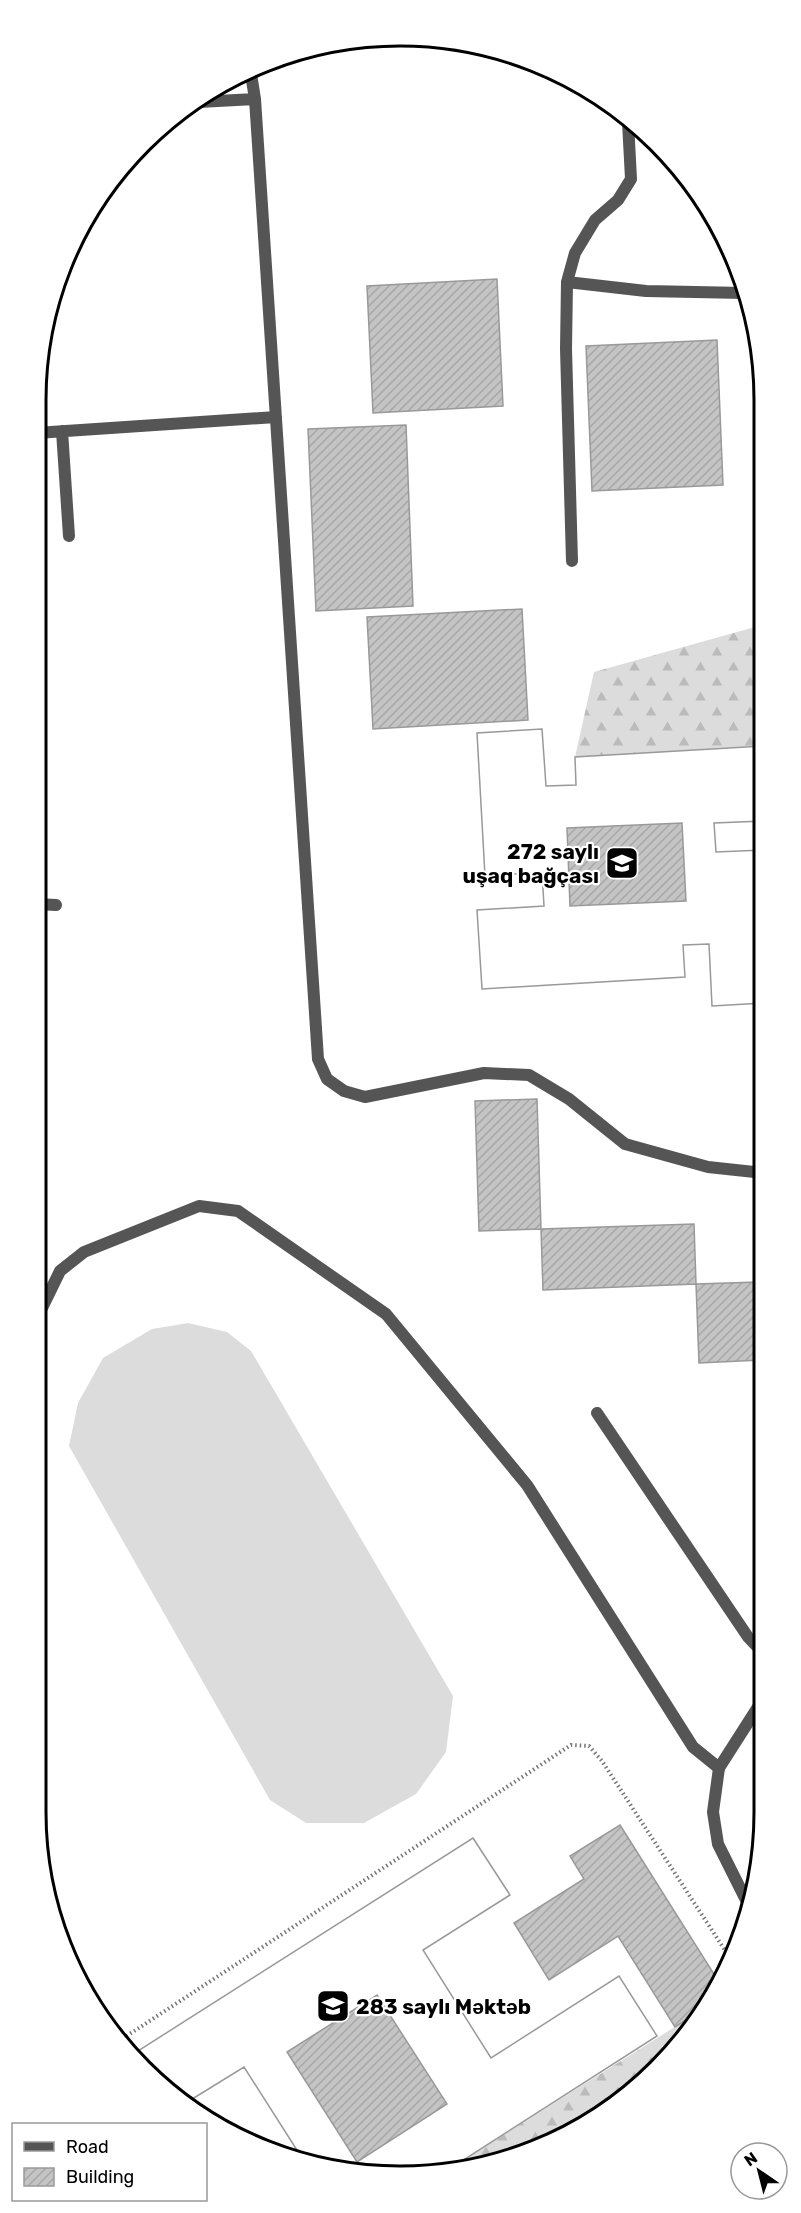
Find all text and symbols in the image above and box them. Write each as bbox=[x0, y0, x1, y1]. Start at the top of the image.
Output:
place label: 272 saylı uşaq bağçası bbox=[462, 839, 599, 888]
school or university icon: 272 saylı uşaq bağçası bbox=[604, 845, 640, 881]
school or university icon: 283 saylı Məktəb bbox=[315, 1988, 351, 2024]
place label: 283 saylı Məktəb bbox=[356, 1994, 531, 2019]
legend bbox=[12, 2123, 207, 2201]
text: Road bbox=[66, 2136, 109, 2158]
north arrow bbox=[729, 2141, 789, 2201]
text: N bbox=[741, 2148, 761, 2170]
text: Building bbox=[66, 2166, 134, 2188]

